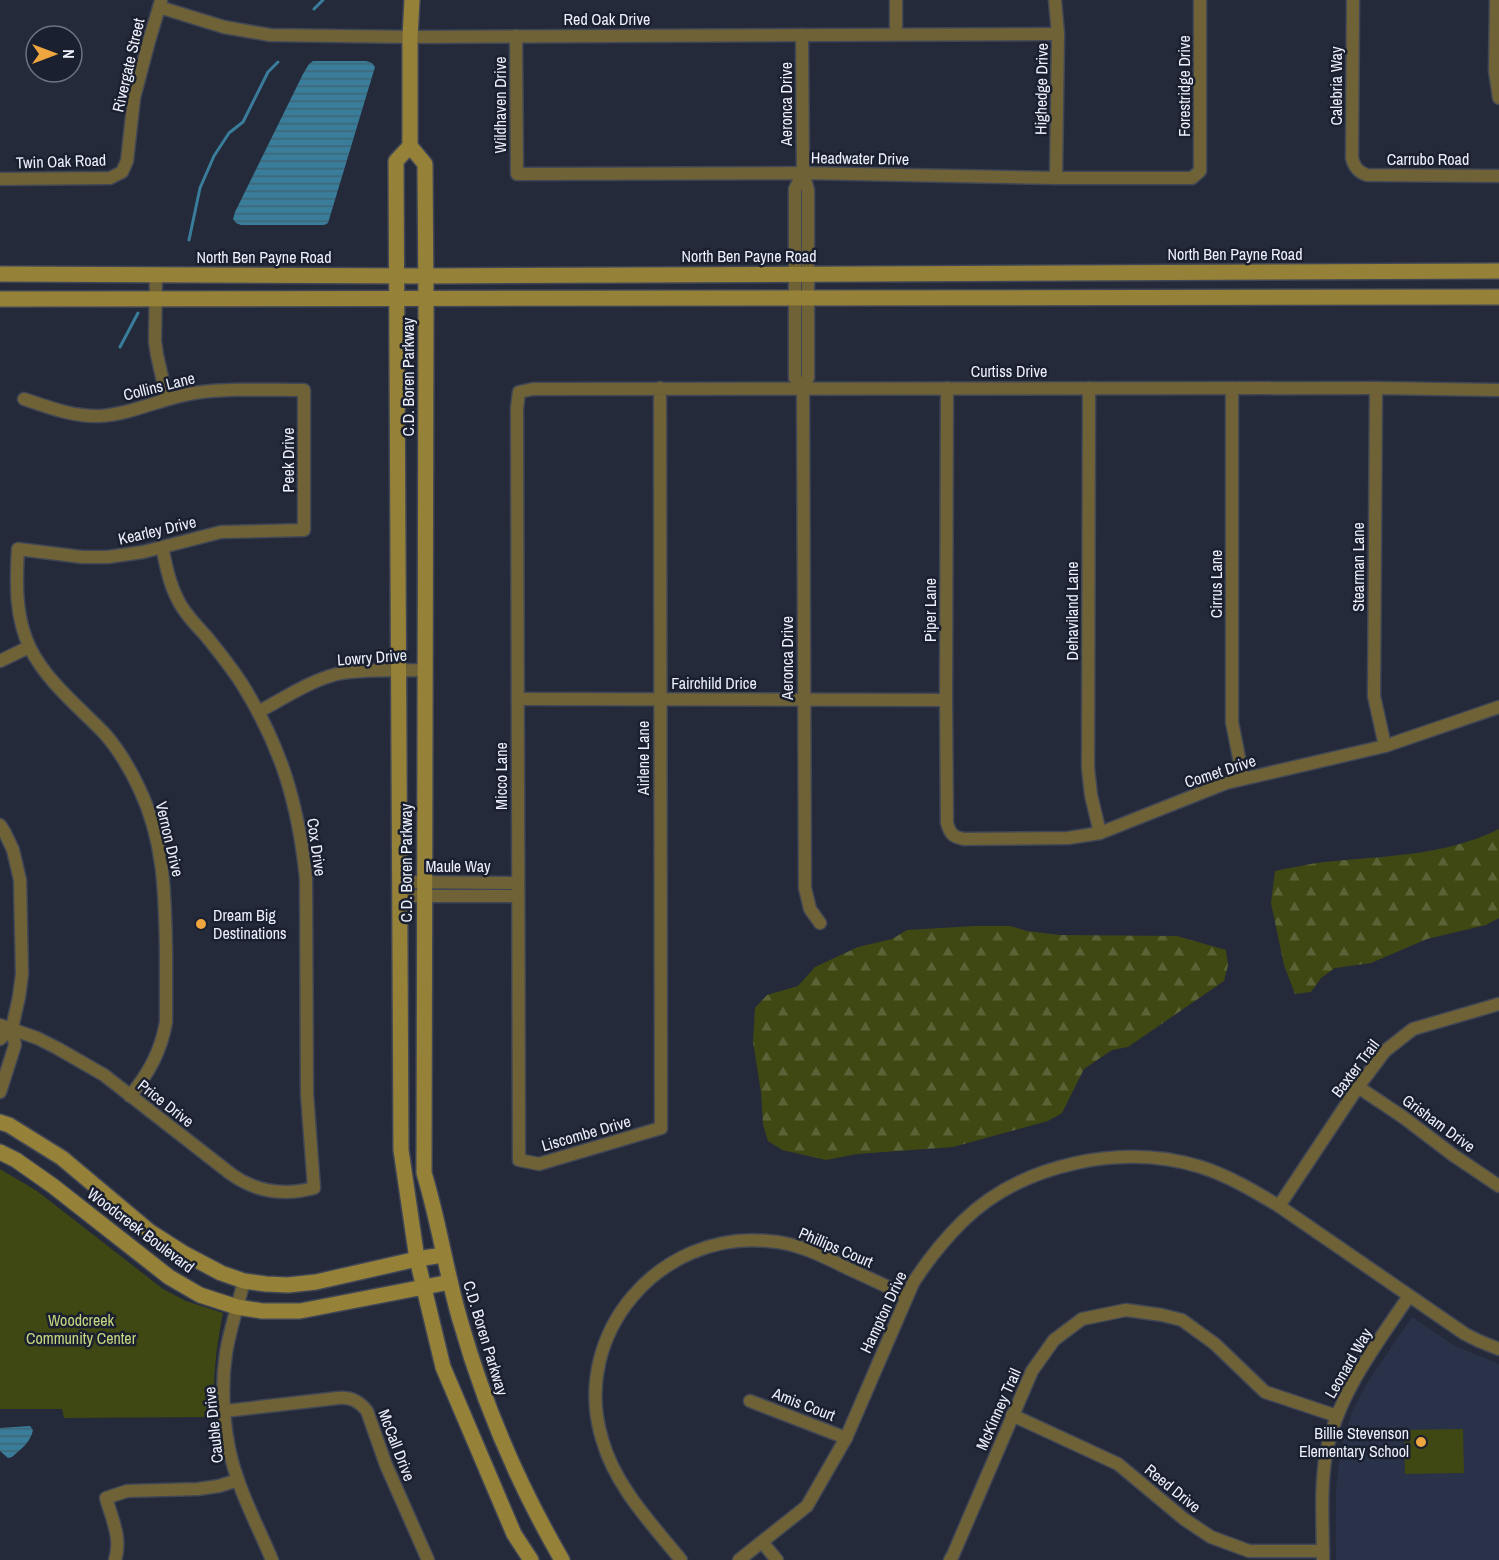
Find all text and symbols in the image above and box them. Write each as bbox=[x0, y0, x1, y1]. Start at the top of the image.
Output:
street label: Red Oak Drive bbox=[564, 8, 650, 30]
street label: Rivergate Street bbox=[107, 16, 150, 114]
north arrow bbox=[24, 24, 84, 84]
street label: Forestridge Drive bbox=[1173, 35, 1195, 137]
street label: Highedge Drive bbox=[1029, 43, 1053, 135]
street label: Calebria Way bbox=[1325, 46, 1347, 126]
text: N bbox=[58, 49, 80, 59]
street label: Wildhaven Drive bbox=[489, 57, 511, 153]
street label: Aeronca Drive bbox=[775, 62, 797, 147]
street label: Headwater Drive bbox=[811, 146, 909, 170]
street label: Twin Oak Road bbox=[15, 148, 107, 174]
street label: Carrubo Road bbox=[1387, 148, 1469, 170]
street label: North Ben Payne Road bbox=[1168, 243, 1302, 265]
street label: North Ben Payne Road bbox=[682, 245, 816, 267]
street label: North Ben Payne Road bbox=[197, 246, 331, 268]
street label: C.D. Boren Parkway bbox=[397, 317, 419, 436]
street label: Curtiss Drive bbox=[971, 360, 1047, 382]
street label: Collins Lane bbox=[121, 367, 197, 405]
street label: Peek Drive bbox=[277, 428, 299, 492]
street label: Kearley Drive bbox=[116, 510, 198, 550]
street label: Stearman Lane bbox=[1347, 522, 1369, 612]
street label: Cirrus Lane bbox=[1205, 550, 1227, 618]
street label: Dehaviland Lane bbox=[1061, 561, 1083, 661]
street label: Piper Lane bbox=[919, 578, 941, 642]
street label: Aeronca Drive bbox=[776, 616, 798, 701]
street label: Lowry Drive bbox=[336, 644, 408, 670]
street label: Fairchild Drice bbox=[671, 672, 757, 694]
street label: Airlene Lane bbox=[632, 721, 654, 796]
street label: Micco Lane bbox=[490, 742, 512, 810]
street label: Comet Drive bbox=[1182, 749, 1258, 793]
street label: Vernon Drive bbox=[151, 799, 189, 879]
street label: C.D. Boren Parkway bbox=[395, 803, 417, 922]
street label: Cox Drive bbox=[302, 817, 332, 877]
street label: Maule Way bbox=[425, 855, 491, 877]
place label: Dream Big Destinations bbox=[213, 904, 287, 944]
marker: Dream Big Destinations bbox=[194, 917, 208, 931]
street label: Baxter Trail bbox=[1326, 1035, 1384, 1101]
street label: Price Drive bbox=[133, 1074, 199, 1132]
street label: Grisham Drive bbox=[1398, 1089, 1480, 1157]
street label: Liscombe Drive bbox=[539, 1110, 633, 1156]
street label: Woodcreek Boulevard bbox=[83, 1182, 199, 1278]
street label: Phillips Court bbox=[795, 1221, 877, 1273]
street label: Hampton Drive bbox=[854, 1267, 912, 1357]
street label: C.D. Boren Parkway bbox=[458, 1278, 514, 1398]
park label: Woodcreek Community Center bbox=[26, 1309, 137, 1349]
street label: Leonard Way bbox=[1319, 1324, 1377, 1402]
street label: McKinney Trail bbox=[970, 1364, 1026, 1453]
street label: Amis Court bbox=[768, 1382, 839, 1426]
street label: Cauble Drive bbox=[198, 1386, 228, 1464]
street label: McCall Drive bbox=[373, 1406, 421, 1484]
place label: Billie Stevenson Elementary School bbox=[1299, 1422, 1409, 1462]
marker: Billie Stevenson Elementary School bbox=[1414, 1435, 1428, 1449]
street label: Reed Drive bbox=[1140, 1459, 1206, 1517]

